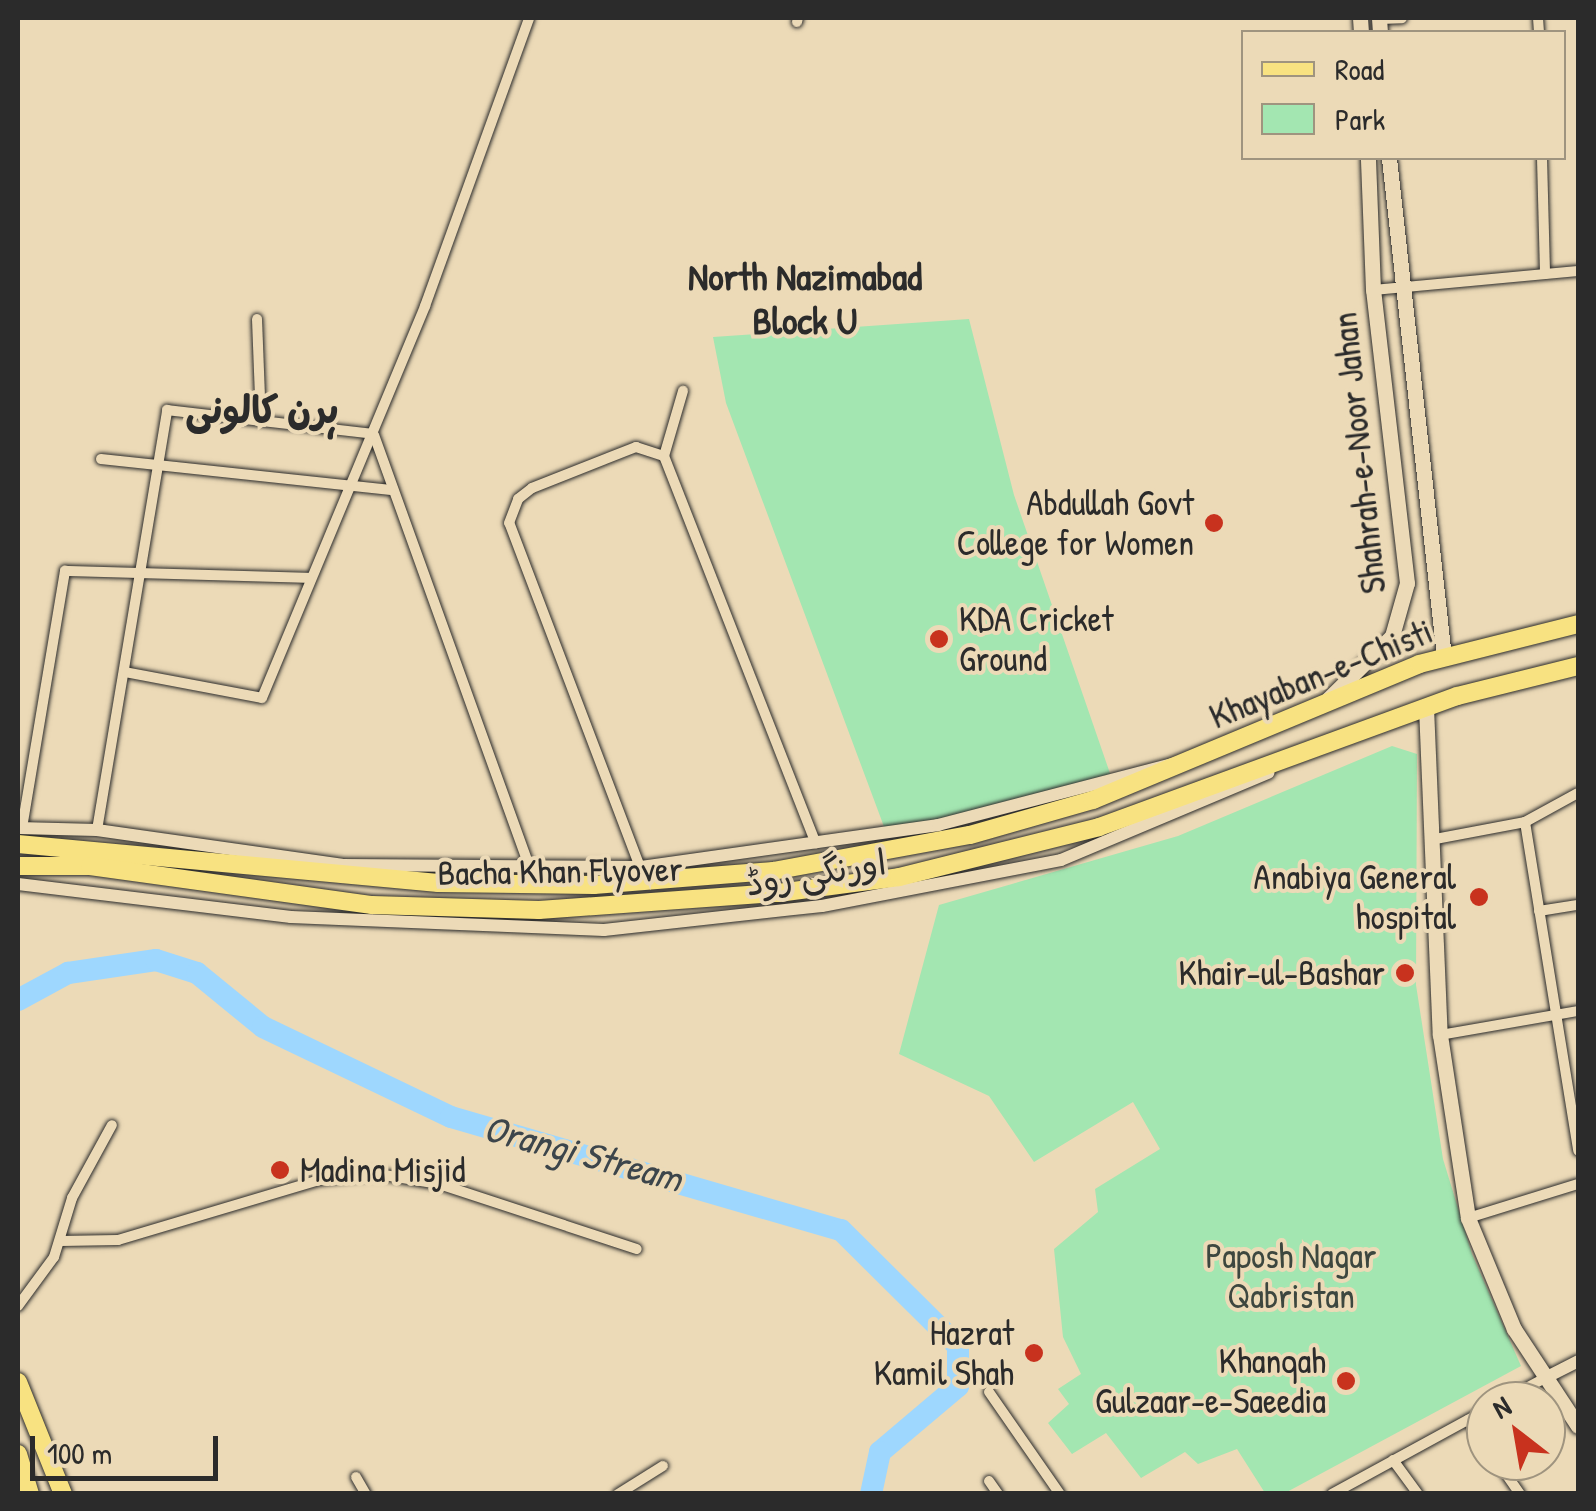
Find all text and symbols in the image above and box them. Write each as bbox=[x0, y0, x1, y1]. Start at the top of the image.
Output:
legend bbox=[1241, 30, 1566, 160]
text: Road bbox=[1335, 49, 1384, 89]
text: Park bbox=[1335, 99, 1385, 139]
district label: North Nazimabad Block U bbox=[688, 254, 922, 343]
street label: Shahrah-e-Noor Jahan bbox=[1323, 310, 1395, 596]
district label: ہرن کالونی bbox=[185, 387, 339, 433]
place label: Abdullah Govt College for Women bbox=[957, 482, 1194, 564]
marker: Abdullah Govt College for Women bbox=[1203, 512, 1225, 534]
place label: KDA Cricket Ground bbox=[959, 598, 1114, 680]
street label: Khayaban-e-Chisti bbox=[1203, 610, 1439, 738]
marker: KDA Cricket Ground bbox=[928, 628, 950, 650]
street label: اورنگی روڈ bbox=[743, 841, 889, 905]
street label: Bacha Khan Flyover bbox=[437, 848, 683, 894]
place label: Anabiya General hospital bbox=[1254, 856, 1456, 938]
marker: Anabiya General hospital bbox=[1466, 884, 1492, 910]
place label: Khair-ul-Bashar bbox=[1179, 952, 1385, 994]
marker: Khair-ul-Bashar bbox=[1394, 962, 1416, 984]
water label: Orangi Stream bbox=[479, 1105, 687, 1201]
place label: Madina Misjid bbox=[300, 1149, 465, 1191]
marker: Madina Misjid bbox=[269, 1159, 291, 1181]
park label: Paposh Nagar Qabristan bbox=[1206, 1235, 1376, 1317]
place label: Hazrat Kamil Shah bbox=[874, 1312, 1014, 1394]
place label: Khanqah Gulzaar-e-Saeedia bbox=[1095, 1340, 1326, 1422]
marker: Hazrat Kamil Shah bbox=[1023, 1342, 1045, 1364]
marker: Khanqah Gulzaar-e-Saeedia bbox=[1335, 1370, 1357, 1392]
north arrow bbox=[1466, 1381, 1566, 1481]
text: N bbox=[1485, 1387, 1518, 1427]
scale bar bbox=[35, 1416, 222, 1478]
text: 100 m bbox=[47, 1433, 112, 1473]

